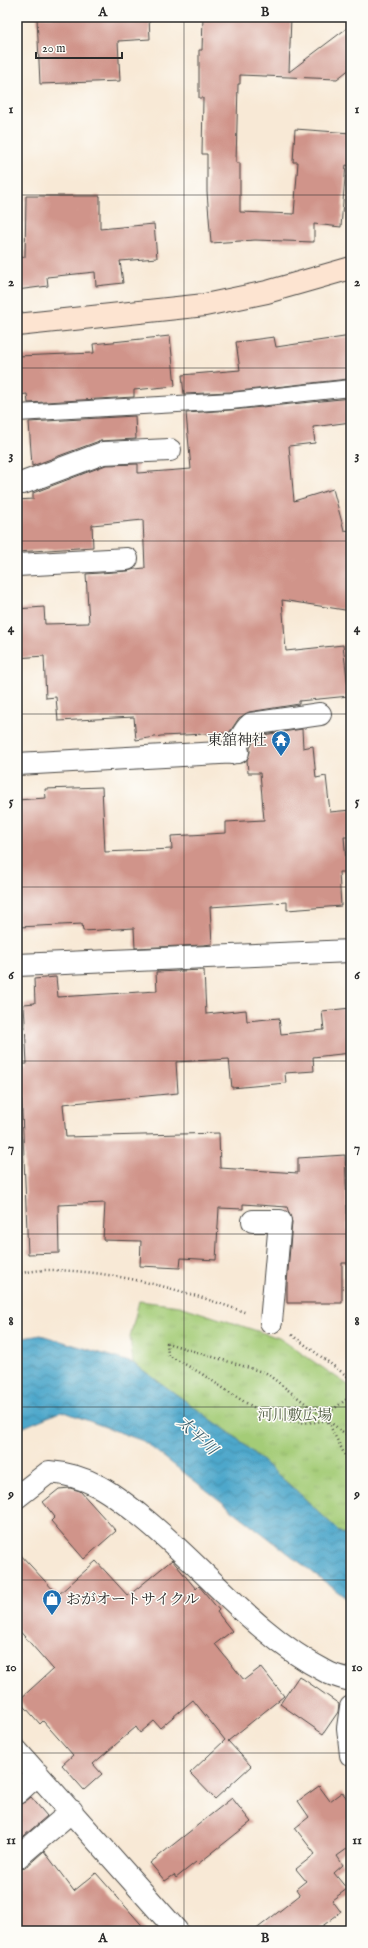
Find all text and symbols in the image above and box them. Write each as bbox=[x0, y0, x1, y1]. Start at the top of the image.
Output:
text: A bbox=[98, 4, 109, 21]
text: B bbox=[261, 4, 270, 21]
scale bar bbox=[36, 34, 122, 60]
text: 20 m bbox=[42, 41, 65, 56]
text: 1 bbox=[9, 101, 14, 118]
text: 1 bbox=[355, 101, 360, 118]
text: 2 bbox=[8, 274, 14, 291]
text: 2 bbox=[354, 274, 360, 291]
text: 3 bbox=[9, 447, 14, 464]
text: 3 bbox=[355, 447, 360, 464]
text: 4 bbox=[8, 620, 15, 637]
text: 4 bbox=[354, 620, 361, 637]
temple icon: 東舘神社 bbox=[270, 729, 292, 757]
place label: 東舘神社 bbox=[207, 731, 267, 750]
text: 5 bbox=[9, 793, 14, 810]
text: 5 bbox=[355, 793, 360, 810]
text: 6 bbox=[8, 967, 14, 984]
text: 6 bbox=[354, 967, 360, 984]
text: 7 bbox=[8, 1140, 14, 1157]
text: 7 bbox=[354, 1140, 360, 1157]
text: 8 bbox=[8, 1313, 14, 1330]
text: 8 bbox=[354, 1313, 360, 1330]
park label: 河川敷広場 bbox=[257, 1406, 333, 1425]
water label: 太平川 bbox=[172, 1413, 222, 1462]
text: 9 bbox=[7, 1486, 14, 1503]
text: 9 bbox=[353, 1486, 360, 1503]
shop icon: おがオートサイクル bbox=[41, 1588, 63, 1616]
place label: おがオートサイクル bbox=[66, 1590, 199, 1609]
text: 10 bbox=[5, 1659, 17, 1676]
text: 10 bbox=[351, 1659, 363, 1676]
text: 11 bbox=[6, 1832, 16, 1849]
text: 11 bbox=[352, 1832, 362, 1849]
text: A bbox=[98, 1930, 109, 1947]
text: B bbox=[261, 1930, 270, 1947]

